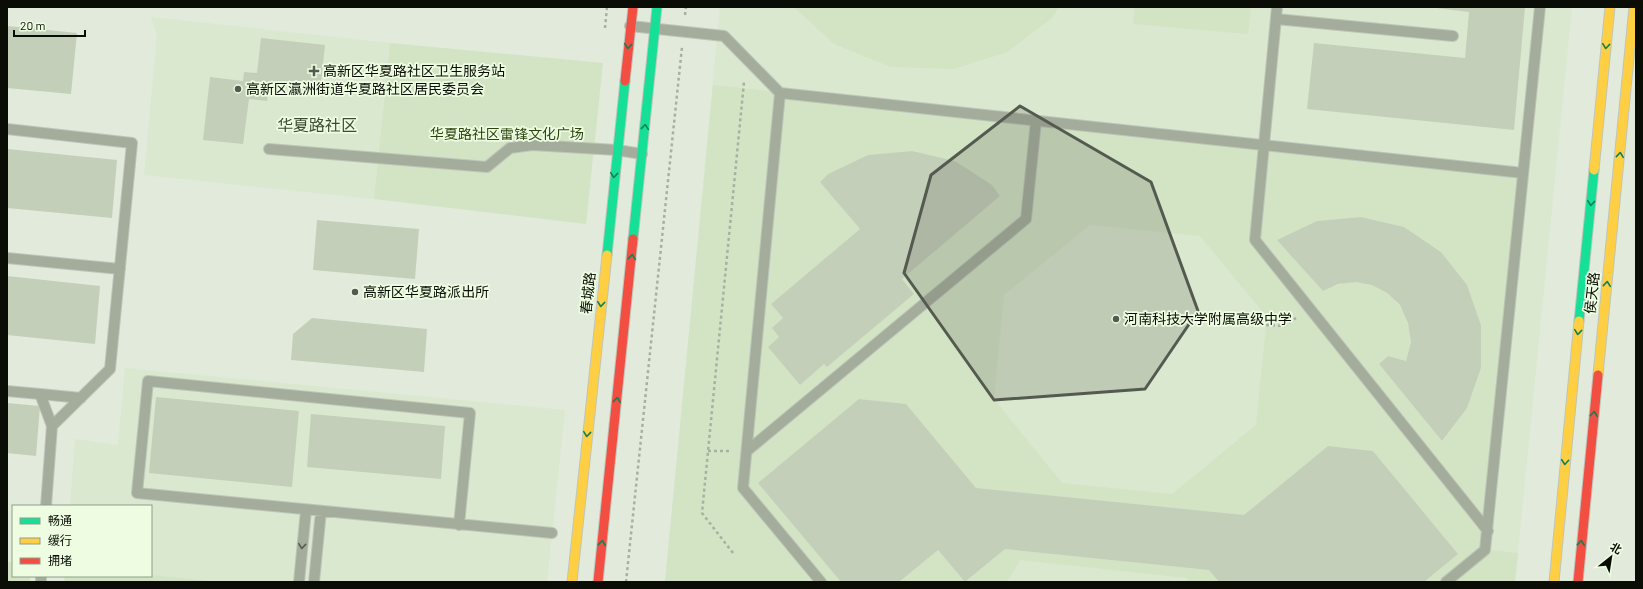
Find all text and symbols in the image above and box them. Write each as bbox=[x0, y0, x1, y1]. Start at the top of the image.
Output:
scale bar bbox=[14, 12, 85, 38]
text: 20 m bbox=[20, 18, 46, 32]
one-way arrow bbox=[624, 43, 633, 49]
one-way arrow bbox=[1602, 43, 1611, 49]
place label: 高新区华夏路社区卫生服务站 bbox=[323, 62, 505, 79]
marker: 高新区华夏路社区卫生服务站 bbox=[308, 65, 320, 77]
place label: 高新区瀛洲街道华夏路社区居民委员会 bbox=[246, 80, 484, 97]
marker: 高新区瀛洲街道华夏路社区居民委员会 bbox=[233, 84, 243, 94]
district label: 华夏路社区 bbox=[277, 115, 357, 134]
one-way arrow bbox=[640, 124, 649, 130]
park label: 华夏路社区雷锋文化广场 bbox=[430, 125, 584, 142]
one-way arrow bbox=[1615, 152, 1624, 158]
one-way arrow bbox=[610, 172, 619, 178]
one-way arrow bbox=[1586, 200, 1595, 206]
one-way arrow bbox=[627, 254, 636, 260]
street label: 春城路 bbox=[577, 271, 598, 315]
street label: 侯天路 bbox=[1581, 271, 1602, 315]
one-way arrow bbox=[1602, 281, 1611, 287]
place label: 高新区华夏路派出所 bbox=[363, 283, 489, 300]
marker: 高新区华夏路派出所 bbox=[350, 287, 360, 297]
one-way arrow bbox=[596, 301, 605, 307]
place label: 河南科技大学附属高级中学 bbox=[1124, 310, 1292, 327]
marker: 河南科技大学附属高级中学 bbox=[1111, 314, 1121, 324]
one-way arrow bbox=[1574, 329, 1583, 335]
one-way arrow bbox=[612, 397, 621, 403]
one-way arrow bbox=[1589, 411, 1598, 417]
one-way arrow bbox=[583, 431, 592, 437]
one-way arrow bbox=[1561, 459, 1570, 465]
legend bbox=[12, 505, 152, 577]
text: 畅通 bbox=[48, 513, 72, 527]
text: 缓行 bbox=[48, 533, 72, 547]
north arrow bbox=[1591, 537, 1631, 577]
one-way arrow bbox=[597, 540, 606, 546]
one-way arrow bbox=[1577, 540, 1586, 546]
text: 北 bbox=[1608, 540, 1624, 556]
one-way arrow bbox=[298, 543, 307, 549]
text: 拥堵 bbox=[48, 553, 72, 567]

